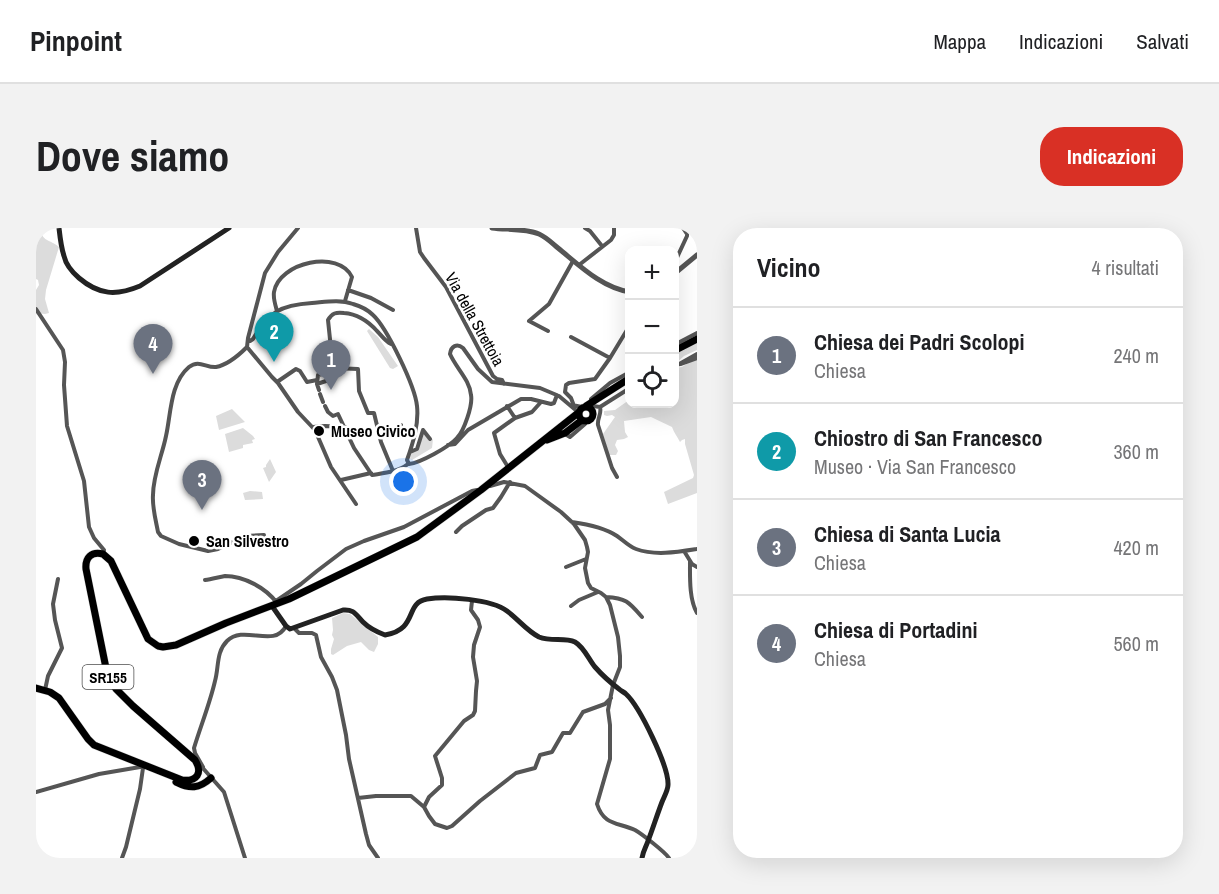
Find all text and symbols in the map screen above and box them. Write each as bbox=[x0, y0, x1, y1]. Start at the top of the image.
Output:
text: Pinpoint bbox=[30, 22, 122, 60]
text: Mappa bbox=[933, 27, 986, 56]
text: Indicazioni bbox=[1019, 27, 1103, 56]
text: Salvati bbox=[1136, 27, 1189, 56]
button: Indicazioni bbox=[1040, 127, 1183, 186]
text: Dove siamo bbox=[36, 128, 229, 184]
map controls bbox=[625, 246, 679, 408]
button: + bbox=[625, 246, 679, 300]
text: Vicino bbox=[757, 250, 821, 285]
text: 4 risultati bbox=[1092, 254, 1159, 281]
street label: Via della Strettoia bbox=[440, 268, 510, 370]
button: − bbox=[625, 300, 679, 354]
pin: 2 bbox=[254, 312, 294, 362]
pin: 4 bbox=[134, 324, 172, 374]
text: Chiesa dei Padri Scolopi bbox=[814, 327, 1025, 357]
pin: 1 bbox=[312, 340, 350, 390]
text: 1 bbox=[772, 342, 781, 369]
text: 240 m bbox=[1113, 342, 1159, 369]
button: locate bbox=[625, 354, 679, 408]
text: Chiesa bbox=[814, 357, 866, 384]
place label: Museo Civico bbox=[331, 420, 416, 442]
text: Chiostro di San Francesco bbox=[814, 423, 1043, 453]
marker: Museo Civico bbox=[312, 424, 326, 438]
text: 2 bbox=[772, 438, 781, 465]
text: 360 m bbox=[1113, 438, 1159, 465]
text: Museo · Via San Francesco bbox=[814, 453, 1016, 480]
pin: 3 bbox=[182, 460, 222, 510]
your location bbox=[389, 467, 418, 496]
text: Chiesa di Santa Lucia bbox=[814, 519, 1001, 549]
place label: San Silvestro bbox=[206, 530, 289, 552]
marker: San Silvestro bbox=[187, 534, 201, 548]
text: 3 bbox=[772, 534, 781, 561]
text: 420 m bbox=[1113, 534, 1159, 561]
text: Chiesa bbox=[814, 549, 866, 576]
text: Chiesa di Portadini bbox=[814, 615, 977, 645]
text: 4 bbox=[772, 630, 781, 657]
text: 560 m bbox=[1113, 630, 1159, 657]
text: Chiesa bbox=[814, 645, 866, 672]
road number: SR155 bbox=[82, 665, 134, 689]

